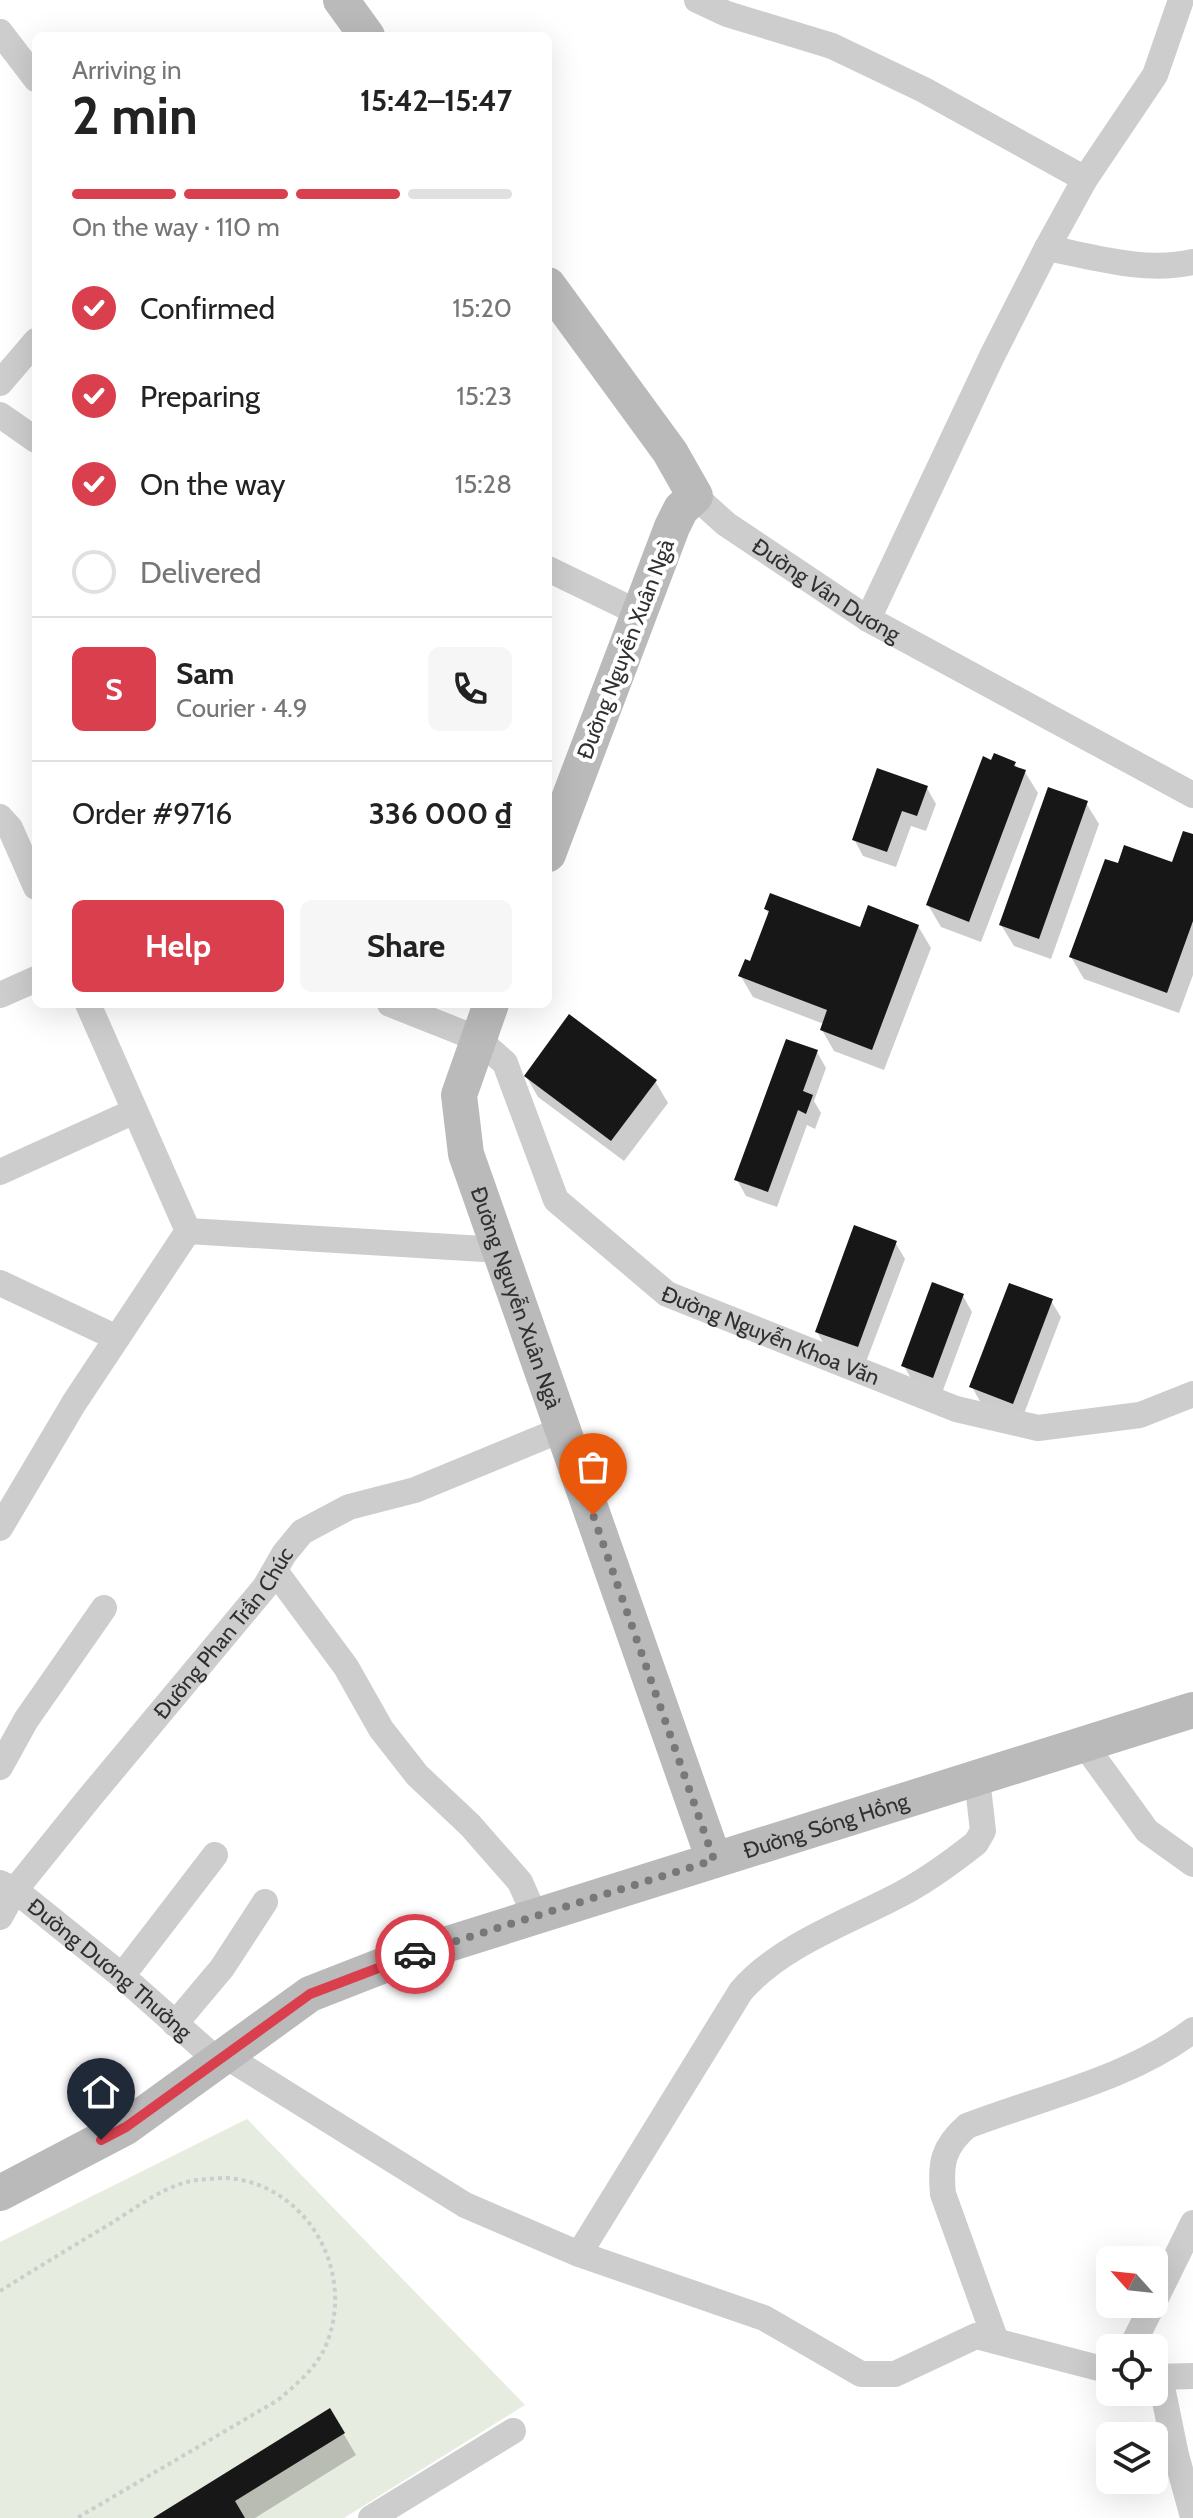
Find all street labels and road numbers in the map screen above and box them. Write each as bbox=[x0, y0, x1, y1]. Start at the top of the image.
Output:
street label: Đường Vân Dương bbox=[747, 532, 906, 648]
street label: Đường Nguyễn Xuân Ngà bbox=[571, 535, 680, 763]
street label: Đường Nguyễn Xuân Ngà bbox=[464, 1183, 568, 1413]
street label: Đường Nguyễn Khoa Văn bbox=[657, 1280, 883, 1391]
street label: Đường Phan Trần Chúc bbox=[148, 1541, 299, 1725]
street label: Đường Sóng Hồng bbox=[740, 1787, 913, 1864]
street label: Đường Dương Thưởng bbox=[22, 1893, 198, 2046]

